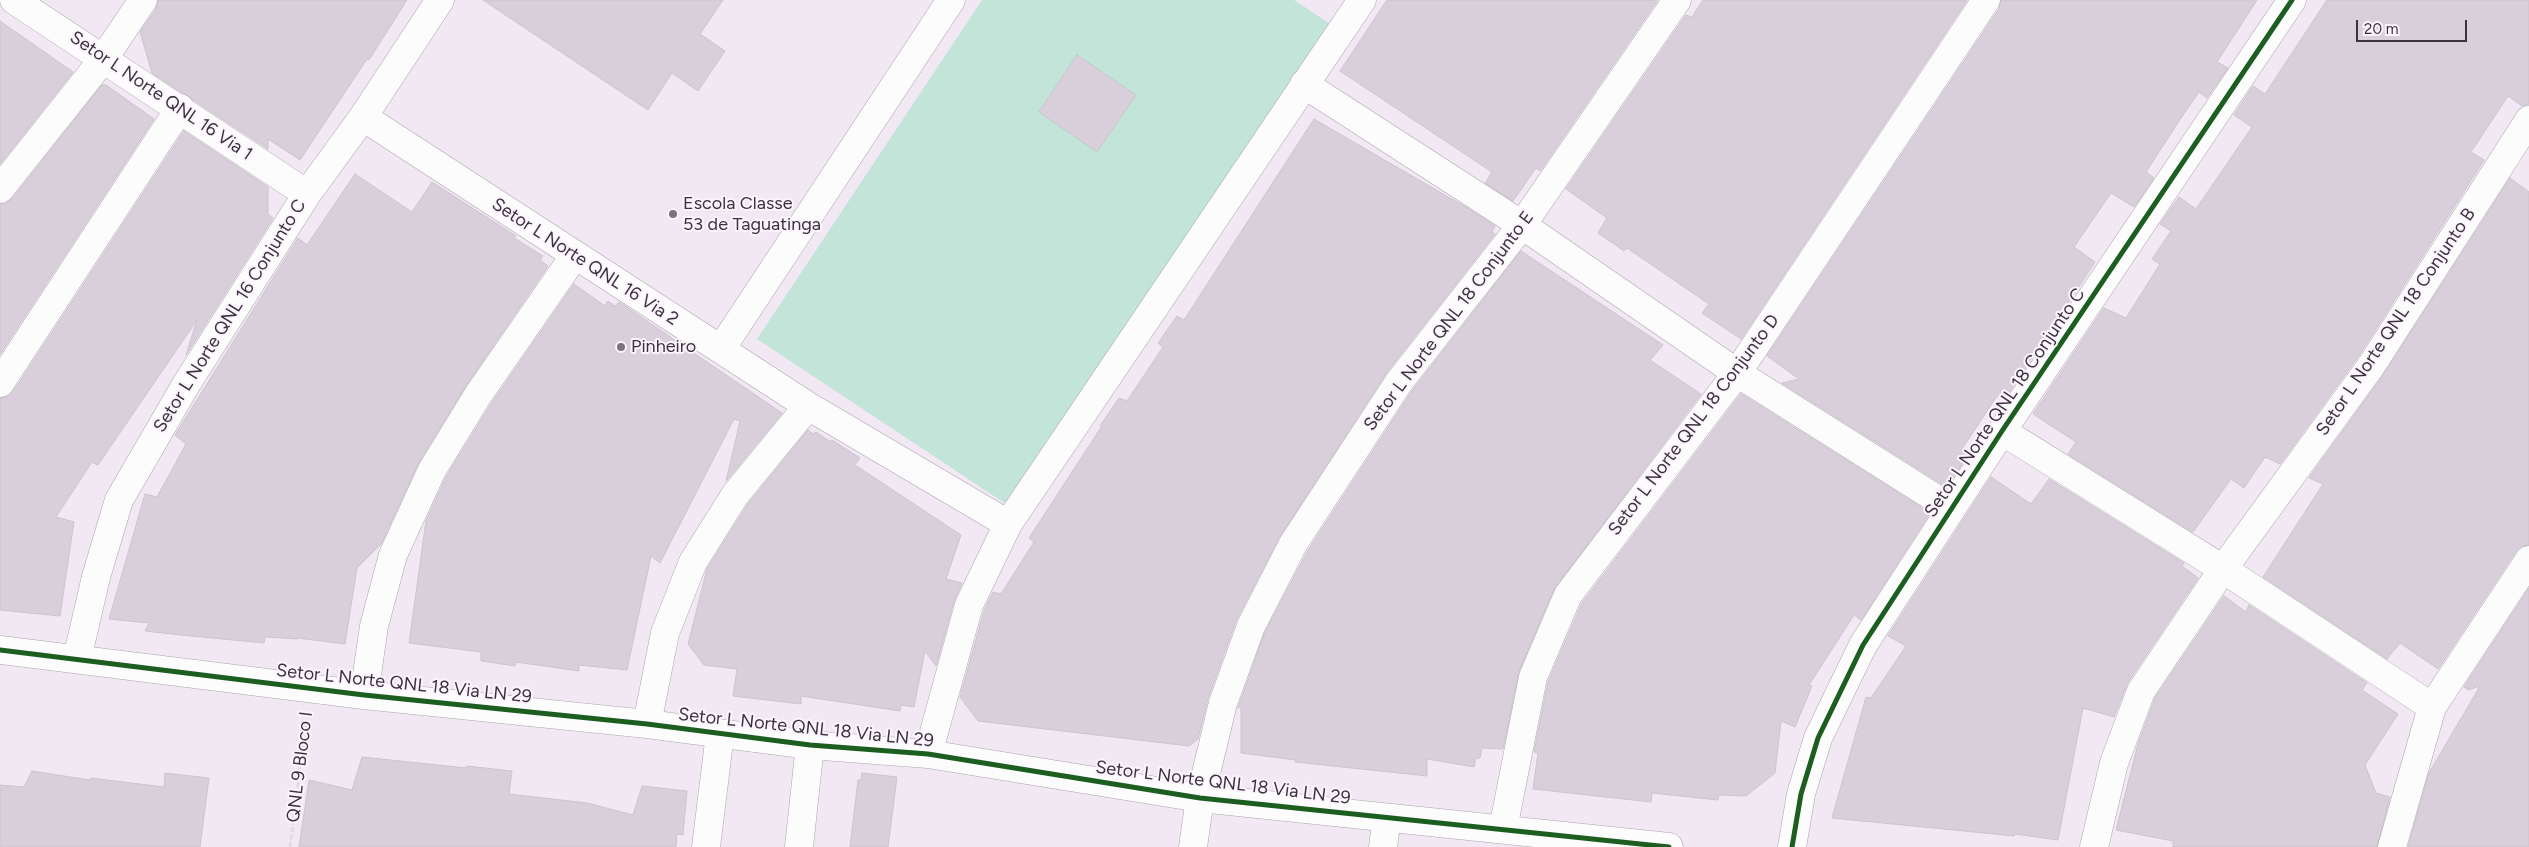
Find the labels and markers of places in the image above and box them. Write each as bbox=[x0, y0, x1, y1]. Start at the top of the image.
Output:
place label: Escola Classe 53 de Taguatinga bbox=[683, 193, 821, 235]
marker: Escola Classe 53 de Taguatinga bbox=[667, 208, 679, 220]
place label: Pinheiro bbox=[631, 336, 696, 358]
marker: Pinheiro bbox=[615, 341, 627, 353]

